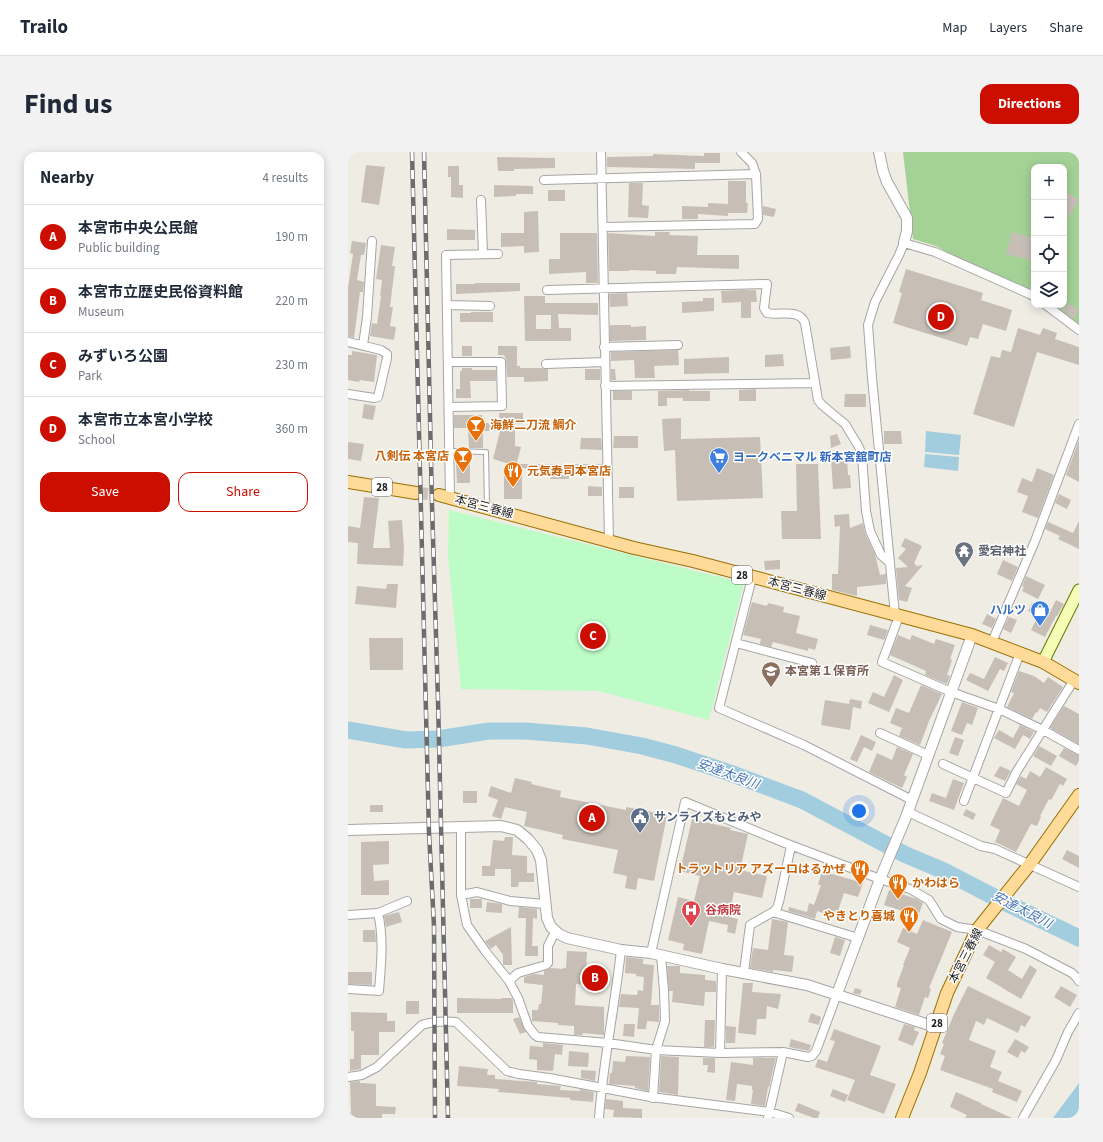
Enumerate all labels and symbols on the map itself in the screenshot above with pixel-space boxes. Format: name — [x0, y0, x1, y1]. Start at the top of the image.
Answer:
pin: D — [928, 302, 954, 332]
bar icon: 海鮮二刀流 鯛介 — [465, 414, 487, 442]
place label: 海鮮二刀流 鯛介 — [490, 417, 576, 434]
bar icon: 八剣伝 本宮店 — [452, 445, 474, 473]
supermarket icon: ヨークベニマル 新本宮舘町店 — [708, 446, 730, 474]
place label: 八剣伝 本宮店 — [375, 448, 449, 465]
place label: ヨークベニマル 新本宮舘町店 — [733, 449, 891, 466]
restaurant icon: 元気寿司本宮店 — [502, 460, 524, 488]
place label: 元気寿司本宮店 — [527, 463, 611, 480]
road number: 28 — [372, 478, 392, 496]
street label: 本宮三春線 — [453, 491, 515, 523]
temple icon: 愛宕神社 — [953, 540, 975, 568]
place label: 愛宕神社 — [978, 543, 1026, 560]
road number: 28 — [732, 566, 752, 584]
street label: 本宮三春線 — [766, 573, 828, 605]
shop icon: ハルツ — [1029, 599, 1051, 627]
place label: ハルツ — [990, 602, 1026, 619]
pin: C — [580, 621, 606, 651]
school or university icon: 本宮第１保育所 — [760, 660, 782, 688]
place label: 本宮第１保育所 — [785, 663, 869, 680]
water label: 安達太良川 — [694, 754, 763, 794]
your location — [849, 801, 869, 821]
pin: A — [579, 803, 605, 833]
public building icon: サンライズもとみや — [629, 806, 651, 834]
place label: サンライズもとみや — [654, 809, 761, 826]
restaurant icon: トラットリア アズーロはるかぜ — [849, 858, 871, 886]
place label: トラットリア アズーロはるかぜ — [676, 861, 846, 878]
restaurant icon: かわはら — [887, 872, 909, 900]
place label: かわはら — [912, 875, 960, 892]
water label: 安達太良川 — [989, 887, 1057, 934]
hospital icon: 谷病院 — [680, 899, 702, 927]
place label: 谷病院 — [705, 902, 741, 919]
restaurant icon: やきとり喜城 — [898, 905, 920, 933]
place label: やきとり喜城 — [823, 908, 895, 925]
street label: 本宮三春線 — [945, 925, 987, 987]
pin: B — [582, 963, 608, 993]
road number: 28 — [927, 1014, 947, 1032]

